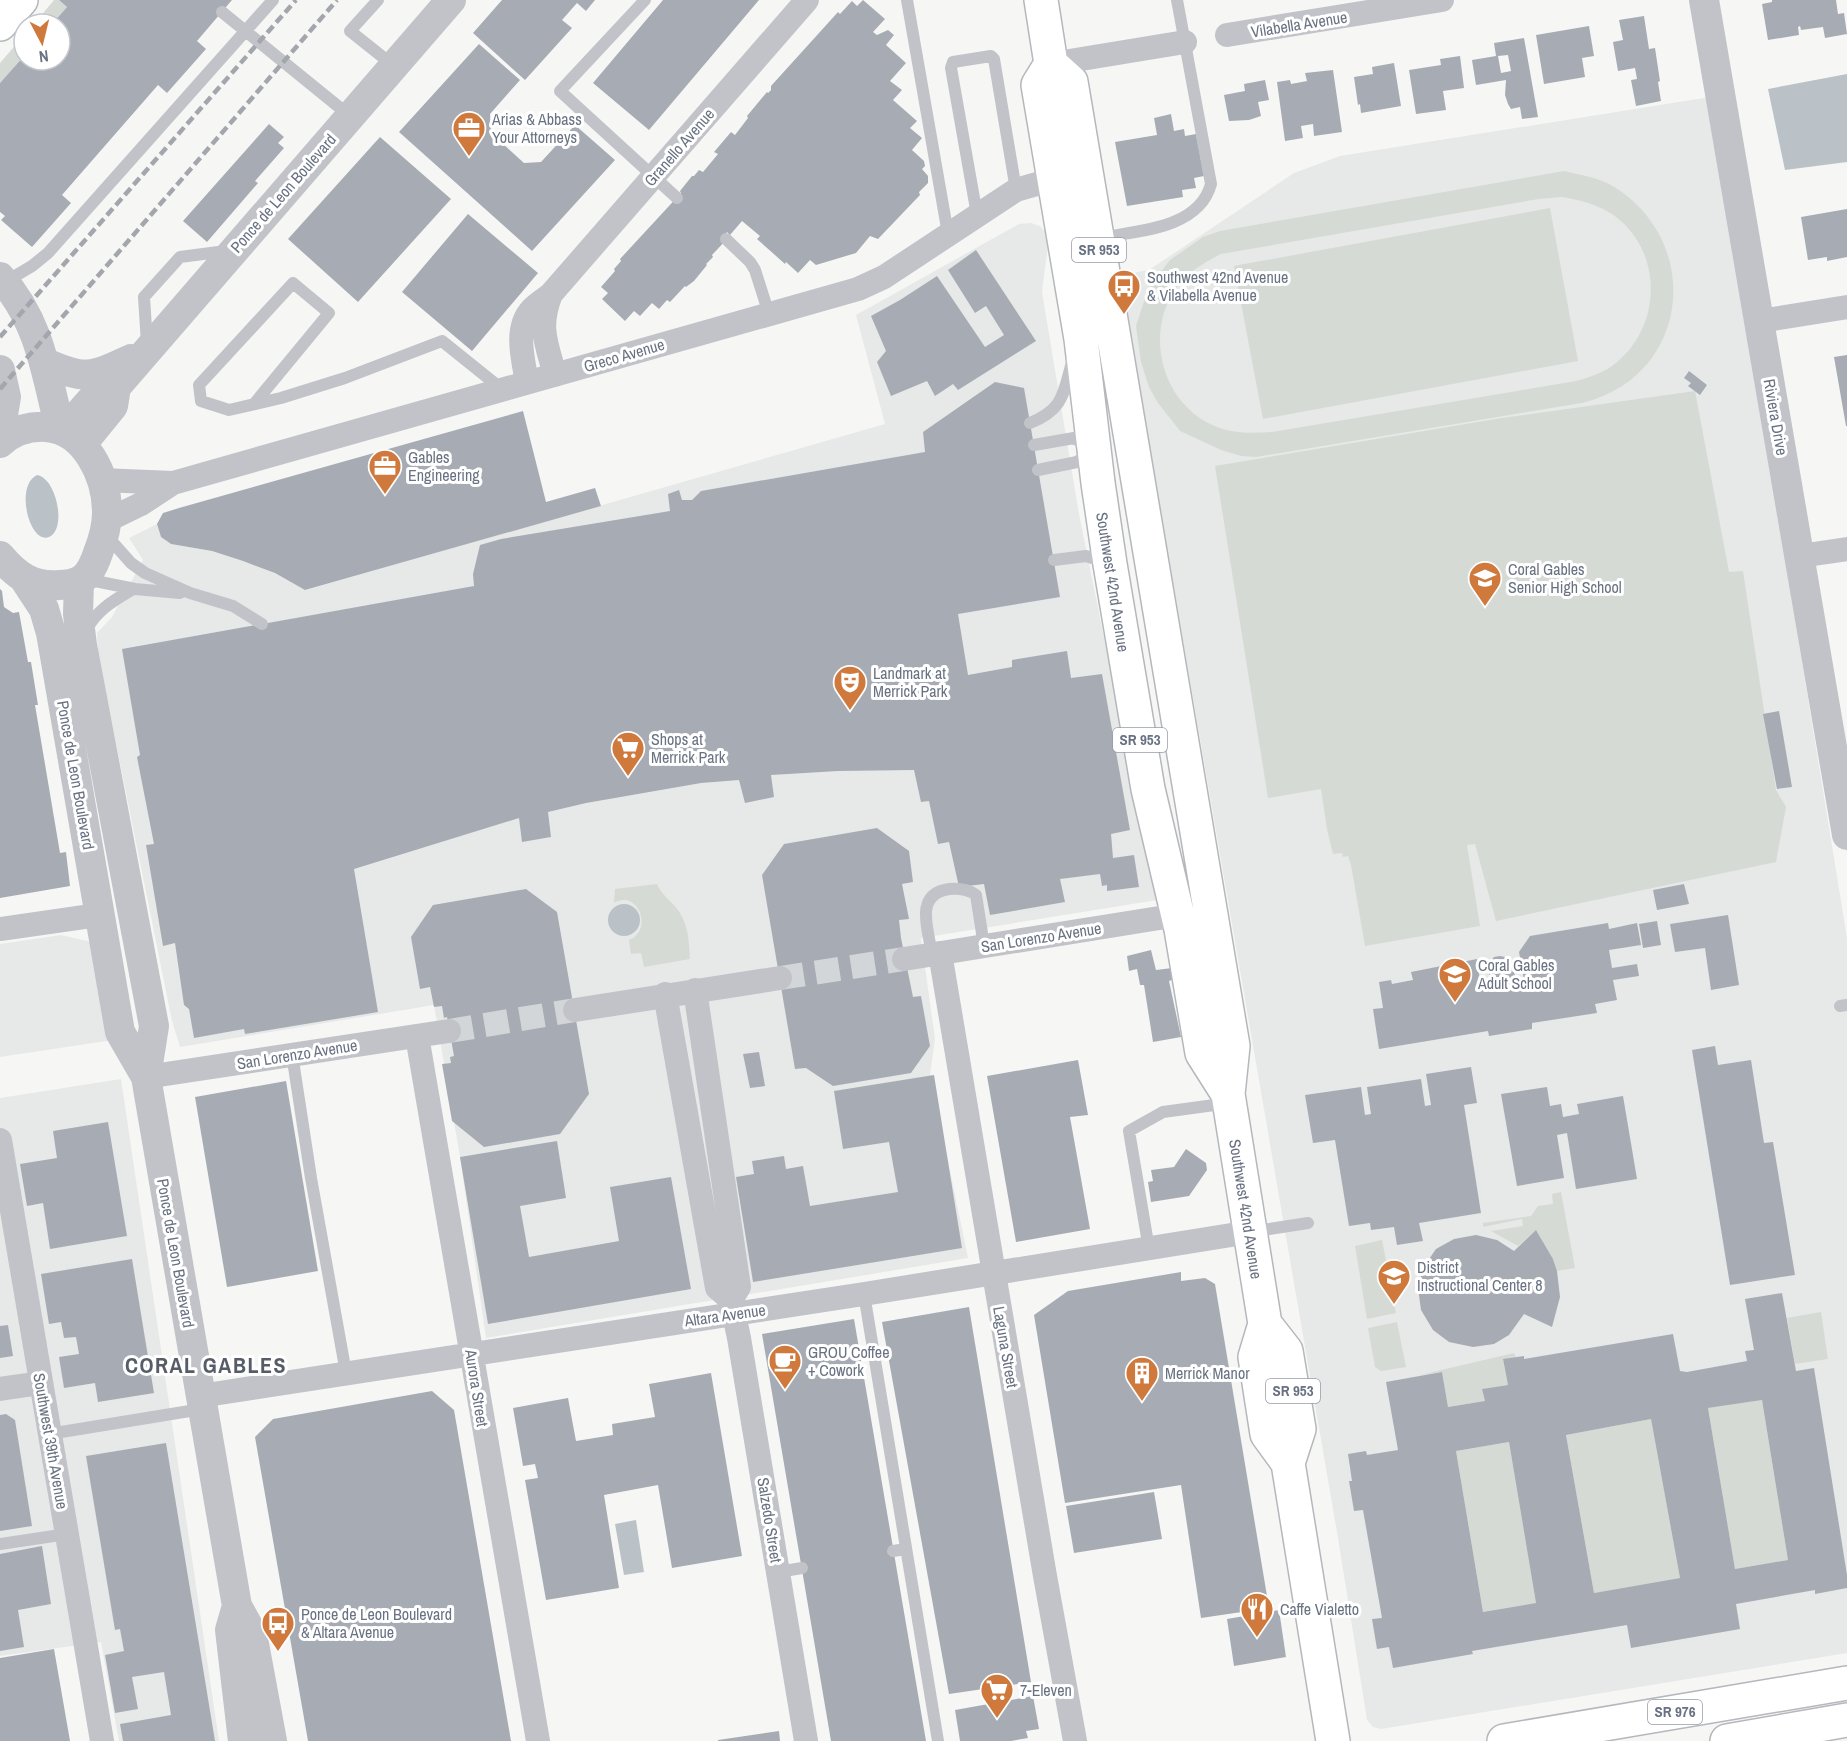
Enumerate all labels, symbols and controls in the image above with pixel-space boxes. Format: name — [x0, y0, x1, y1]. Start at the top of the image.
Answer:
street label: Vilabella Avenue — [1249, 6, 1349, 42]
north arrow — [12, 12, 72, 72]
text: N — [38, 45, 50, 68]
street label: Granello Avenue — [639, 103, 719, 191]
place label: Arias & Abbass Your Attorneys — [491, 108, 582, 148]
office icon: Arias & Abbass Your Attorneys — [451, 110, 487, 157]
street label: Ponce de Leon Boulevard — [225, 129, 341, 257]
road number: SR 953 — [1072, 238, 1126, 262]
place label: Southwest 42nd Avenue & Vilabella Avenue — [1147, 266, 1288, 306]
bus stop icon: Southwest 42nd Avenue & Vilabella Avenue — [1106, 268, 1142, 315]
street label: Greco Avenue — [581, 333, 667, 377]
street label: Riviera Drive — [1758, 377, 1794, 457]
place label: Gables Engineering — [408, 446, 480, 486]
office icon: Gables Engineering — [367, 448, 403, 495]
street label: Southwest 42nd Avenue — [1091, 511, 1135, 653]
place label: Coral Gables Senior High School — [1508, 558, 1622, 598]
school or university icon: Coral Gables Senior High School — [1467, 560, 1503, 607]
place label: Landmark at Merrick Park — [873, 662, 948, 702]
theatre icon: Landmark at Merrick Park — [832, 664, 868, 711]
street label: Ponce de Leon Boulevard — [52, 699, 100, 851]
place label: Shops at Merrick Park — [651, 728, 726, 768]
road number: SR 953 — [1113, 728, 1167, 752]
supermarket icon: Shops at Merrick Park — [610, 730, 646, 777]
street label: San Lorenzo Avenue — [979, 917, 1103, 957]
place label: Coral Gables Adult School — [1477, 954, 1555, 994]
school or university icon: Coral Gables Adult School — [1437, 956, 1473, 1003]
street label: San Lorenzo Avenue — [235, 1034, 359, 1074]
street label: Southwest 42nd Avenue — [1224, 1138, 1268, 1280]
street label: Ponce de Leon Boulevard — [152, 1177, 200, 1329]
place label: District Instructional Center 8 — [1417, 1256, 1542, 1296]
school or university icon: District Instructional Center 8 — [1376, 1258, 1412, 1305]
street label: Altara Avenue — [682, 1298, 767, 1332]
street label: Laguna Street — [988, 1304, 1024, 1390]
place label: GROU Coffee + Cowork — [808, 1341, 889, 1381]
cafe icon: GROU Coffee + Cowork — [767, 1343, 803, 1390]
street label: Aurora Street — [460, 1347, 494, 1429]
district label: CORAL GABLES — [125, 1350, 287, 1380]
building icon: Merrick Manor — [1124, 1355, 1160, 1402]
place label: Merrick Manor — [1165, 1362, 1250, 1384]
street label: Southwest 39th Avenue — [28, 1371, 74, 1511]
road number: SR 953 — [1266, 1379, 1320, 1403]
street label: Salzedo Street — [752, 1476, 788, 1565]
restaurant icon: Caffe Vialetto — [1239, 1591, 1275, 1638]
place label: Caffe Vialetto — [1280, 1598, 1359, 1620]
place label: Ponce de Leon Boulevard & Altara Avenue — [301, 1603, 452, 1643]
bus stop icon: Ponce de Leon Boulevard & Altara Avenue — [260, 1605, 296, 1652]
supermarket icon: 7-Eleven — [979, 1672, 1015, 1719]
place label: 7-Eleven — [1020, 1679, 1072, 1701]
road number: SR 976 — [1648, 1700, 1702, 1724]

